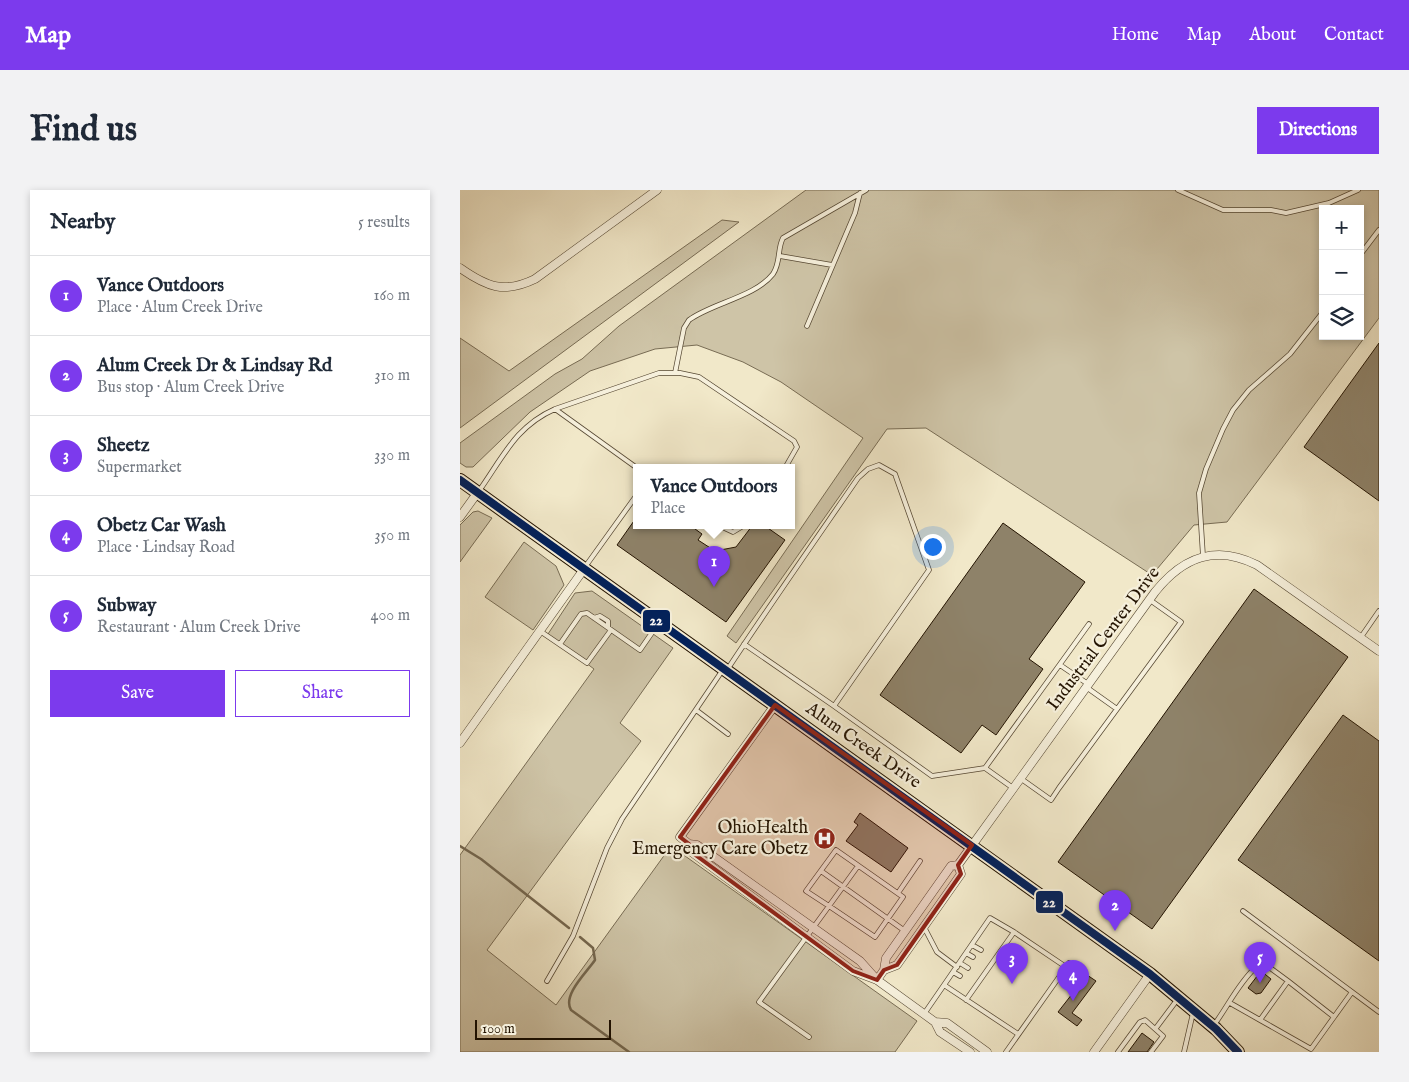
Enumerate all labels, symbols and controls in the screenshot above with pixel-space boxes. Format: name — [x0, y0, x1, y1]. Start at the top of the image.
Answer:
text: Map — [25, 20, 71, 51]
text: Home — [1112, 24, 1159, 47]
text: Map — [1187, 24, 1221, 47]
text: About — [1249, 24, 1296, 47]
text: Contact — [1324, 24, 1384, 47]
button: Directions — [1257, 107, 1379, 154]
text: Find us — [30, 108, 137, 153]
map controls — [1319, 205, 1364, 340]
button: + — [1319, 205, 1364, 250]
text: Nearby — [50, 209, 115, 236]
text: 5 results — [358, 213, 410, 233]
button: − — [1319, 250, 1364, 295]
text: Vance Outdoors — [97, 274, 224, 298]
text: 1 — [63, 286, 69, 306]
text: 160 m — [374, 286, 410, 306]
button: layers — [1319, 295, 1364, 340]
text: Place · Alum Creek Drive — [97, 298, 263, 318]
text: Alum Creek Dr & Lindsay Rd — [97, 354, 332, 378]
text: 2 — [62, 366, 70, 386]
text: 310 m — [374, 366, 410, 386]
text: Bus stop · Alum Creek Drive — [97, 378, 284, 398]
text: Sheetz — [97, 434, 150, 458]
text: 3 — [63, 446, 69, 466]
text: 330 m — [374, 446, 410, 466]
text: Supermarket — [97, 458, 182, 478]
popup — [633, 464, 795, 529]
text: Vance Outdoors — [651, 475, 777, 499]
text: Place — [651, 499, 685, 519]
text: Obetz Car Wash — [97, 514, 226, 538]
text: 4 — [62, 526, 70, 546]
text: 350 m — [375, 526, 410, 546]
your location — [920, 534, 946, 560]
text: Place · Lindsay Road — [97, 538, 235, 558]
pin: 1 — [698, 546, 730, 587]
street label: Industrial Center Drive — [1042, 562, 1166, 716]
text: Subway — [97, 594, 156, 618]
text: 5 — [63, 606, 69, 626]
text: 400 m — [371, 606, 410, 626]
line badge: 22 — [642, 609, 671, 633]
text: 22 — [649, 612, 663, 630]
text: Restaurant · Alum Creek Drive — [97, 618, 301, 638]
button: Save — [50, 670, 225, 717]
button: Share — [235, 670, 410, 717]
street label: Alum Creek Drive — [800, 697, 925, 794]
place label: OhioHealth Emergency Care Obetz — [632, 817, 808, 861]
hospital icon: OhioHealth Emergency Care Obetz — [812, 826, 836, 850]
line badge: 22 — [1035, 890, 1064, 914]
pin: 2 — [1099, 890, 1131, 931]
text: 22 — [1042, 894, 1056, 912]
pin: 5 — [1244, 942, 1276, 983]
pin: 3 — [996, 943, 1028, 984]
pin: 4 — [1057, 960, 1089, 1001]
scale bar — [475, 1017, 611, 1040]
text: 100 m — [482, 1020, 515, 1038]

